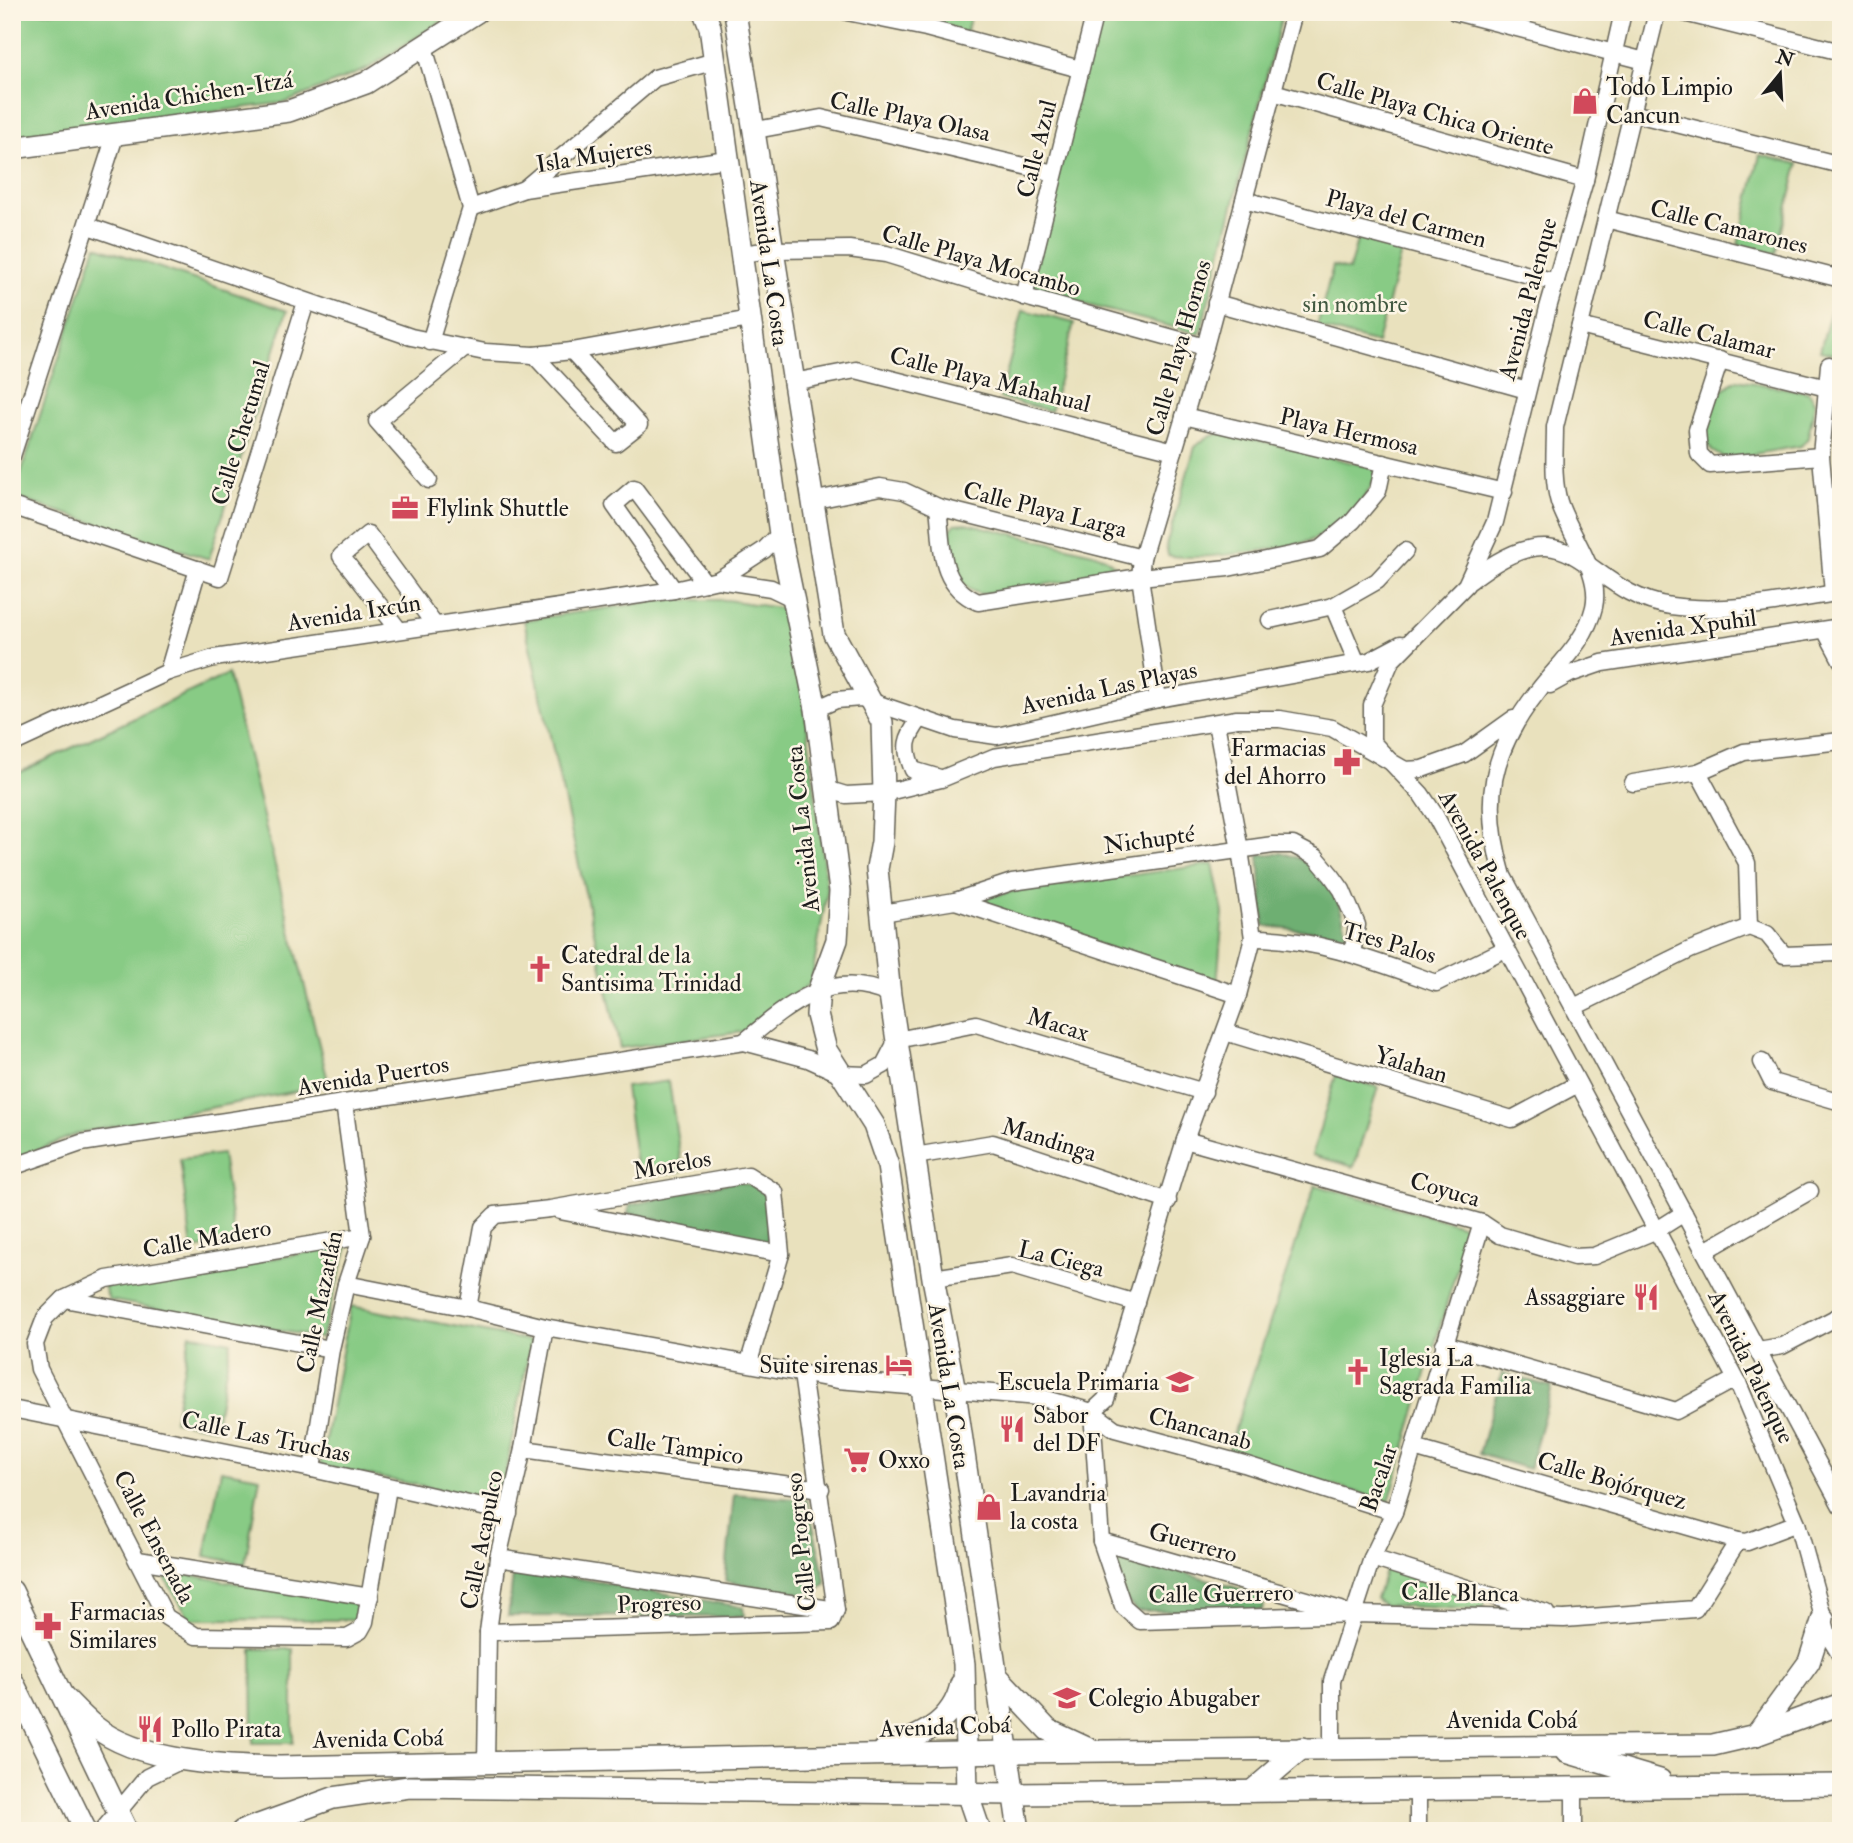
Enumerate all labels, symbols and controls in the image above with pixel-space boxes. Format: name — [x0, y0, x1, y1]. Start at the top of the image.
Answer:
north arrow — [1744, 38, 1814, 108]
text: N — [1772, 44, 1798, 73]
street label: Avenida Chichen-Itzá — [82, 64, 296, 128]
street label: Calle Playa Chica Oriente — [1313, 65, 1557, 163]
place label: Todo Limpio Cancun — [1606, 72, 1733, 131]
street label: Calle Playa Olasa — [827, 85, 994, 149]
shop icon: Todo Limpio Cancun — [1570, 86, 1600, 116]
street label: Calle Azul — [1010, 97, 1064, 201]
street label: Isla Mujeres — [534, 132, 654, 180]
street label: Avenida La Costa — [742, 177, 796, 349]
street label: Playa del Carmen — [1322, 183, 1490, 255]
street label: Calle Camarones — [1647, 192, 1811, 262]
street label: Avenida Palenque — [1491, 214, 1565, 385]
street label: Calle Playa Mocambo — [878, 218, 1084, 304]
street label: Calle Playa Hornos — [1139, 256, 1219, 440]
park label: sin nombre — [1303, 289, 1408, 320]
street label: Calle Calamar — [1640, 304, 1779, 366]
street label: Calle Playa Mahahual — [886, 340, 1094, 420]
street label: Calle Chetumal — [204, 357, 278, 509]
street label: Playa Hermosa — [1276, 401, 1423, 463]
street label: Calle Playa Larga — [960, 475, 1131, 546]
office icon: Flylink Shuttle — [390, 493, 420, 523]
place label: Flylink Shuttle — [426, 493, 569, 524]
street label: Avenida Ixcún — [284, 587, 423, 639]
street label: Avenida Xpuhil — [1606, 602, 1759, 654]
street label: Avenida Las Playas — [1017, 654, 1200, 722]
place label: Farmacias del Ahorro — [1224, 733, 1326, 792]
street label: Avenida La Costa — [779, 743, 827, 915]
pharmacy icon: Farmacias del Ahorro — [1332, 747, 1362, 777]
street label: Avenida Palenque — [1431, 784, 1539, 945]
street label: Nichupté — [1101, 818, 1198, 862]
street label: Tres Palos — [1338, 915, 1440, 971]
place label: Catedral de la Santisima Trinidad — [561, 940, 742, 999]
church icon: Catedral de la Santisima Trinidad — [525, 954, 555, 984]
street label: Macax — [1023, 1001, 1093, 1049]
street label: Yalahan — [1371, 1039, 1451, 1091]
street label: Avenida Puertos — [294, 1049, 451, 1103]
street label: Mandinga — [998, 1111, 1101, 1169]
street label: Morelos — [630, 1143, 714, 1187]
street label: Coyuca — [1406, 1165, 1485, 1215]
street label: Calle Madero — [140, 1212, 274, 1266]
street label: Calle Mazatlán — [290, 1228, 350, 1376]
street label: La Ciega — [1015, 1233, 1108, 1285]
place label: Assaggiare — [1524, 1282, 1625, 1313]
restaurant icon: Assaggiare — [1631, 1282, 1661, 1312]
street label: Avenida Palenque — [1700, 1284, 1802, 1449]
street label: Avenida La Costa — [920, 1300, 978, 1472]
place label: Iglesia La Sagrada Familia — [1379, 1343, 1532, 1402]
place label: Suite sirenas — [759, 1350, 878, 1381]
hotel icon: Suite sirenas — [884, 1350, 914, 1380]
church icon: Iglesia La Sagrada Familia — [1343, 1357, 1373, 1387]
place label: Escuela Primaria — [997, 1367, 1160, 1398]
school or university icon: Escuela Primaria — [1165, 1367, 1195, 1397]
place label: Sabor del DF — [1033, 1400, 1100, 1459]
street label: Chancanab — [1145, 1400, 1255, 1458]
street label: Calle Las Truchas — [179, 1404, 353, 1470]
restaurant icon: Sabor del DF — [997, 1414, 1027, 1444]
street label: Calle Tampico — [605, 1422, 745, 1472]
street label: Bacalar — [1353, 1440, 1405, 1516]
supermarket icon: Oxxo — [842, 1445, 872, 1475]
place label: Oxxo — [878, 1445, 930, 1476]
street label: Calle Bojórquez — [1533, 1445, 1691, 1517]
street label: Calle Ensenada — [106, 1465, 203, 1610]
street label: Calle Acapulco — [453, 1468, 511, 1612]
street label: Calle Progreso — [778, 1471, 824, 1613]
place label: Lavandria la costa — [1010, 1478, 1107, 1537]
shop icon: Lavandria la costa — [974, 1492, 1004, 1522]
street label: Guerrero — [1145, 1516, 1241, 1570]
street label: Calle Blanca — [1401, 1576, 1520, 1610]
street label: Calle Guerrero — [1148, 1577, 1294, 1611]
street label: Progreso — [616, 1587, 702, 1621]
place label: Farmacias Similares — [69, 1597, 165, 1656]
pharmacy icon: Farmacias Similares — [33, 1611, 63, 1641]
school or university icon: Colegio Abugaber — [1052, 1683, 1082, 1713]
place label: Colegio Abugaber — [1088, 1683, 1260, 1714]
street label: Avenida Cobá — [1446, 1705, 1579, 1736]
street label: Avenida Cobá — [878, 1709, 1012, 1745]
restaurant icon: Pollo Pirata — [135, 1714, 165, 1744]
place label: Pollo Pirata — [171, 1714, 283, 1745]
street label: Avenida Cobá — [311, 1722, 445, 1756]

